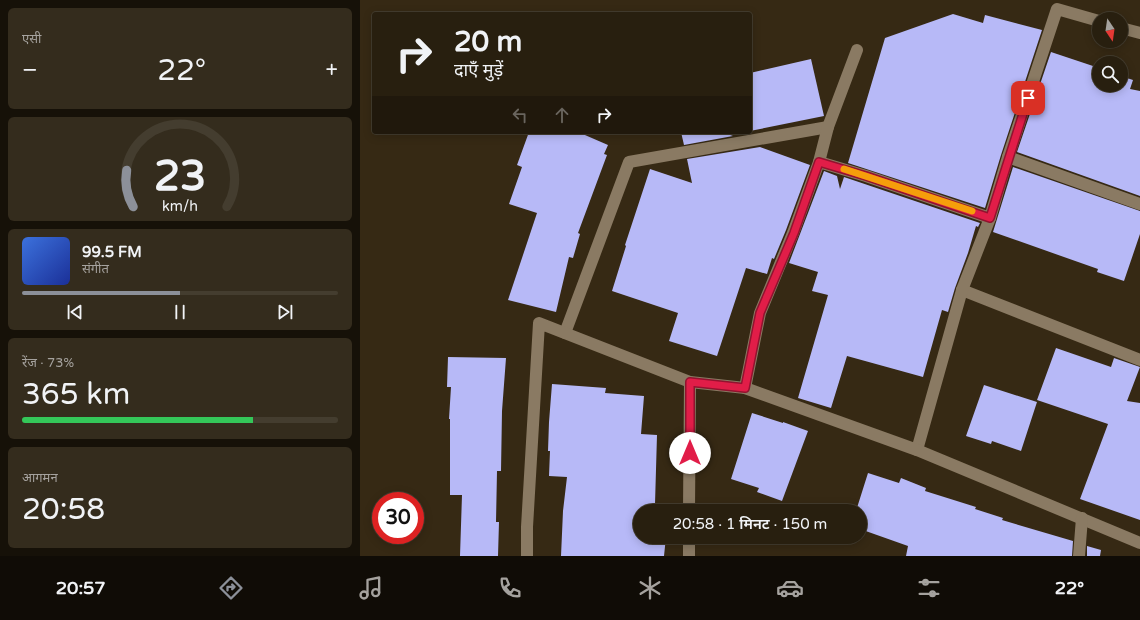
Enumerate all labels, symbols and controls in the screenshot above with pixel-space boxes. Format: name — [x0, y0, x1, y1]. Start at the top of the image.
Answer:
north arrow — [1092, 12, 1128, 48]
map controls — [1092, 12, 1128, 92]
text: 20 m — [454, 25, 522, 59]
icon: right — [388, 28, 440, 80]
text: एसी — [22, 31, 41, 47]
text: 22° — [157, 52, 206, 89]
button: search — [1092, 56, 1128, 92]
text: − — [22, 57, 38, 83]
text: + — [326, 57, 338, 83]
text: दाएँ मुड़ें — [454, 59, 503, 81]
pin — [1011, 81, 1045, 115]
icon: arrive — [1017, 87, 1039, 109]
icon: left — [509, 104, 531, 126]
icon: ahead — [551, 104, 573, 126]
icon: right — [593, 104, 615, 126]
text: 23 — [154, 152, 206, 202]
text: km/h — [162, 198, 198, 215]
text: 99.5 FM — [82, 243, 142, 261]
text: संगीत — [82, 261, 109, 277]
icon: previous — [64, 301, 86, 323]
icon: pause — [169, 301, 191, 323]
icon: next — [274, 301, 296, 323]
text: रेंज · 73% — [22, 355, 74, 371]
text: 365 km — [22, 376, 130, 413]
position arrow — [669, 432, 711, 474]
text: आगमन — [22, 470, 58, 486]
text: 20:58 — [22, 491, 105, 528]
speed limit sign: 30 — [372, 492, 424, 544]
text: 20:58 · 1 मिनट · 150 m — [673, 515, 827, 533]
icon: directions — [217, 574, 245, 602]
icon: music — [357, 574, 385, 602]
icon: phone — [496, 574, 524, 602]
icon: climate — [636, 574, 664, 602]
icon: car — [776, 574, 804, 602]
icon: filters — [915, 574, 943, 602]
text: 20:57 — [56, 577, 106, 599]
text: 22° — [1055, 577, 1084, 599]

